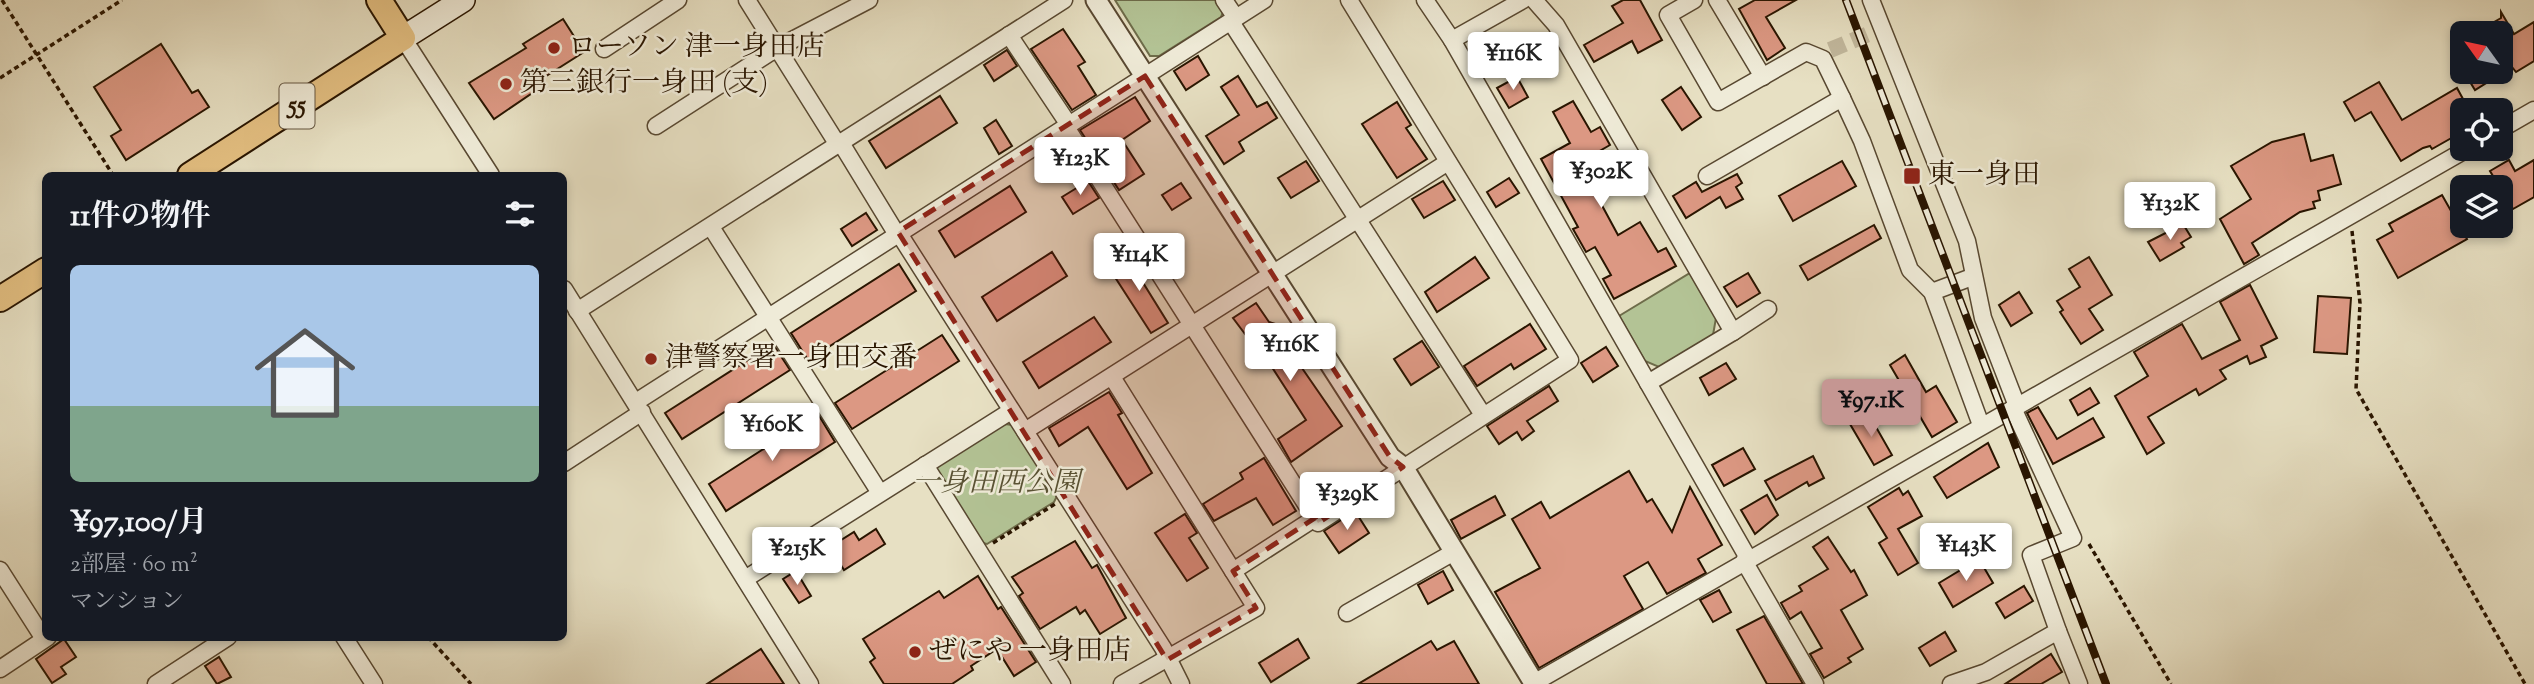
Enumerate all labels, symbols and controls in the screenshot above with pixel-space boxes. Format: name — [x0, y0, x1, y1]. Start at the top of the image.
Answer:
north arrow — [2450, 21, 2513, 84]
map controls — [2450, 21, 2513, 238]
place label: ローソン 津一身田店 — [568, 28, 825, 68]
pin: ¥116K — [1464, 32, 1562, 92]
text: ¥116K — [1484, 38, 1542, 71]
marker: ローソン 津一身田店 — [546, 40, 562, 56]
place label: 第三銀行一身田 (支) — [520, 64, 768, 104]
marker: 第三銀行一身田 (支) — [498, 76, 514, 92]
road number: 55 — [280, 83, 314, 128]
button: locate — [2450, 98, 2513, 161]
pin: ¥123K — [1031, 138, 1129, 197]
text: ¥123K — [1050, 143, 1110, 176]
pin: ¥302K — [1552, 150, 1650, 210]
text: ¥302K — [1569, 156, 1633, 189]
place label: 東一身田 — [1928, 156, 2040, 196]
marker: 東一身田 — [1902, 166, 1922, 186]
button: layers — [2450, 175, 2513, 238]
pin: ¥132K — [2121, 182, 2219, 242]
text: ¥132K — [2140, 188, 2200, 221]
icon: filters — [501, 195, 539, 233]
text: 11件の物件 — [70, 196, 210, 239]
pin: ¥114K — [1090, 233, 1188, 293]
text: ¥114K — [1110, 239, 1168, 272]
icon: home — [242, 310, 368, 436]
pin: ¥116K — [1241, 324, 1339, 383]
text: ¥116K — [1261, 329, 1319, 362]
place label: 津警察署一身田交番 — [665, 339, 917, 379]
marker: 津警察署一身田交番 — [643, 351, 659, 367]
pin: ¥97.1K — [1814, 380, 1928, 439]
text: ¥97.1K — [1838, 385, 1904, 418]
pin: ¥160K — [723, 404, 821, 463]
text: ¥160K — [741, 409, 803, 442]
park label: 一身田西公園 — [912, 464, 1084, 504]
pin: ¥329K — [1298, 472, 1396, 532]
text: ¥329K — [1316, 478, 1378, 511]
text: ¥97,100/月 — [70, 502, 207, 545]
pin: ¥143K — [1917, 524, 2015, 583]
pin: ¥215K — [748, 528, 846, 587]
text: ¥143K — [1936, 529, 1996, 562]
text: ¥215K — [768, 533, 826, 566]
text: 2部屋 · 60 m² — [70, 549, 198, 582]
text: マンション — [70, 586, 184, 619]
place label: ぜにや 一身田店 — [929, 632, 1131, 672]
marker: ぜにや 一身田店 — [907, 644, 923, 660]

